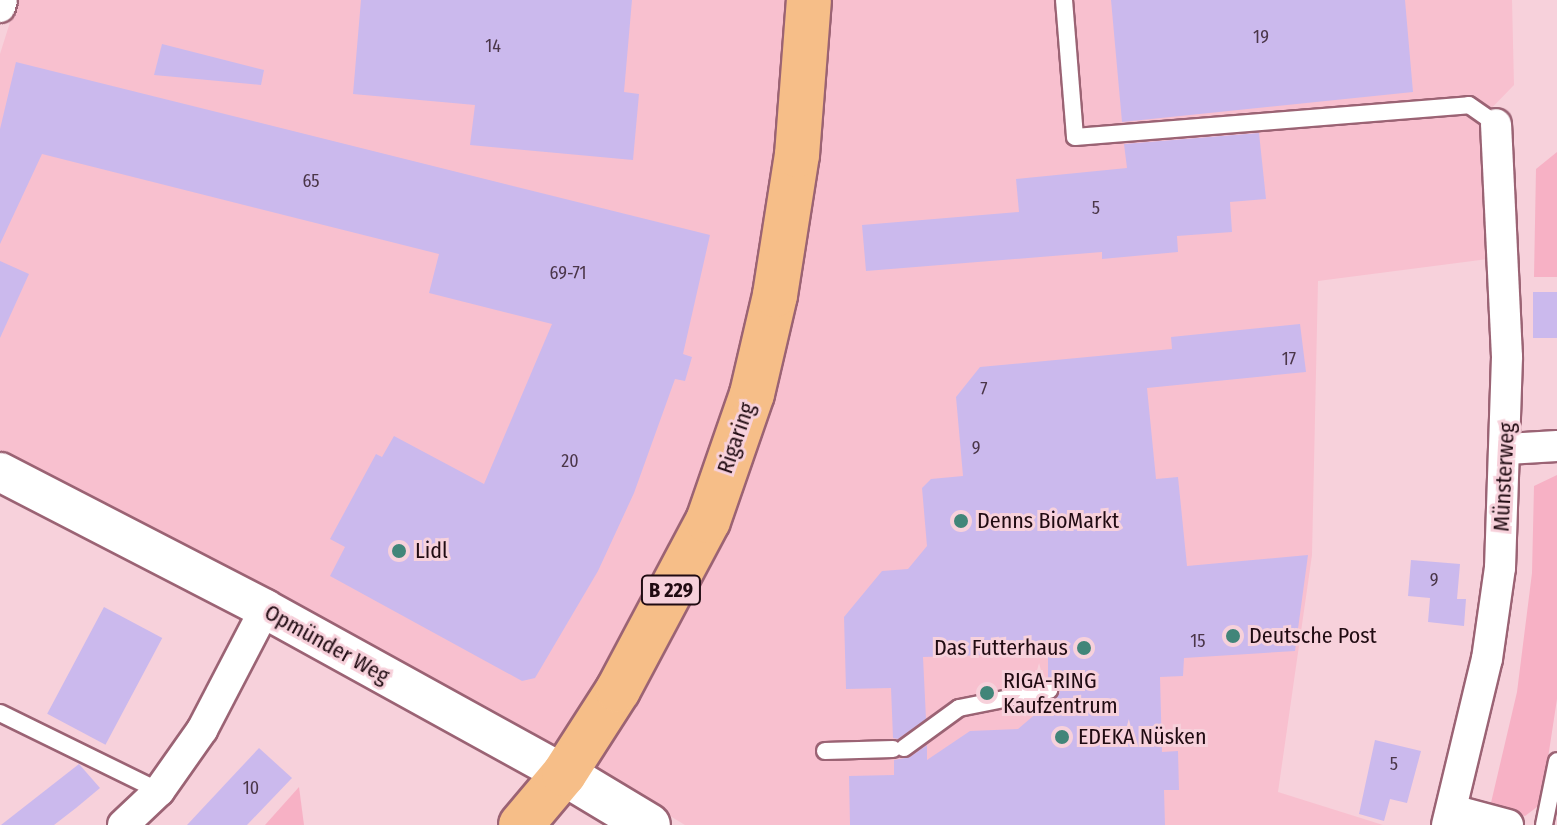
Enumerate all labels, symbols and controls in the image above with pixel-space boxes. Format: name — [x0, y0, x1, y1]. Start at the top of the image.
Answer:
house number: 19 — [1253, 26, 1269, 48]
house number: 14 — [485, 35, 501, 57]
house number: 65 — [302, 170, 320, 192]
house number: 5 — [1092, 197, 1100, 219]
house number: 69-71 — [549, 262, 587, 284]
house number: 17 — [1282, 348, 1296, 370]
house number: 7 — [980, 378, 988, 400]
street label: Rigaring — [712, 399, 760, 477]
street label: Münsterweg — [1488, 422, 1520, 532]
house number: 9 — [972, 437, 980, 459]
house number: 20 — [561, 450, 579, 472]
place label: Denns BioMarkt — [977, 508, 1119, 534]
marker: Denns BioMarkt — [952, 512, 970, 530]
place label: Lidl — [415, 538, 448, 564]
marker: Lidl — [390, 542, 408, 560]
house number: 9 — [1430, 569, 1438, 591]
road number: B 229 — [639, 574, 703, 606]
street label: Opmünder Weg — [260, 599, 394, 689]
place label: Deutsche Post — [1249, 623, 1377, 649]
marker: Deutsche Post — [1224, 627, 1242, 645]
house number: 15 — [1190, 630, 1206, 652]
place label: Das Futterhaus — [934, 635, 1068, 661]
marker: Das Futterhaus — [1075, 639, 1093, 657]
place label: RIGA-RING Kaufzentrum — [1003, 667, 1118, 718]
marker: RIGA-RING Kaufzentrum — [978, 684, 996, 702]
place label: EDEKA Nüsken — [1078, 724, 1207, 750]
marker: EDEKA Nüsken — [1053, 728, 1071, 746]
house number: 5 — [1390, 753, 1398, 775]
house number: 10 — [243, 777, 259, 799]

